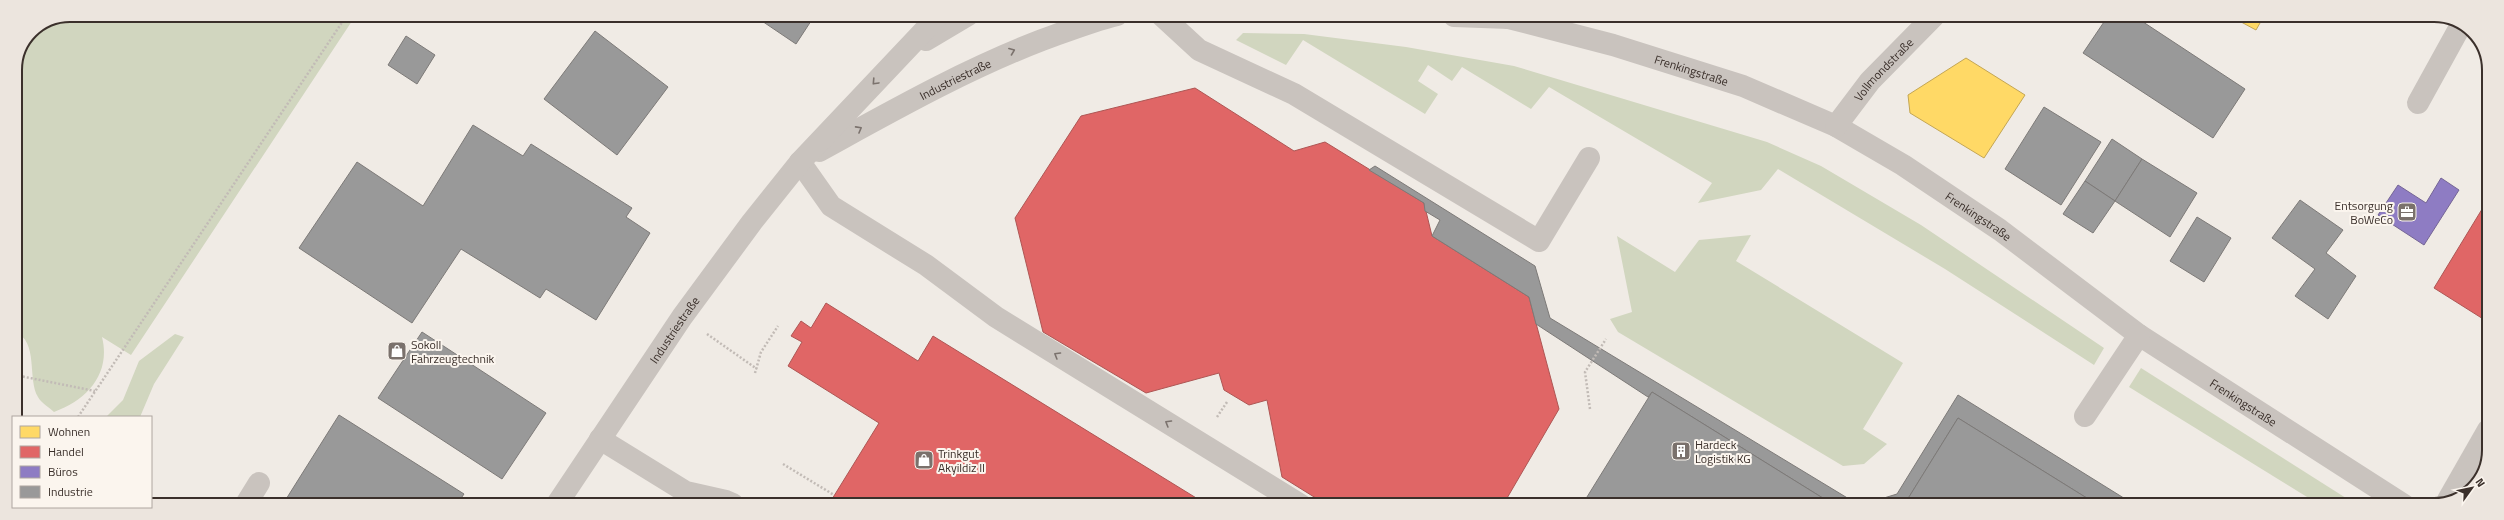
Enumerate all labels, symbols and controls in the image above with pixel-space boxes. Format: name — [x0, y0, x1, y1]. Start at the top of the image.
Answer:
street label: Vollmondstraße — [1849, 33, 1917, 105]
one-way arrow — [1009, 48, 1016, 56]
street label: Frenkingstraße — [1652, 49, 1731, 90]
street label: Industriestraße — [916, 53, 994, 105]
one-way arrow — [873, 77, 880, 85]
one-way arrow — [855, 126, 862, 134]
street label: Frenkingstraße — [1942, 187, 2016, 245]
place label: Entsorgung BoWeCo — [2335, 196, 2393, 229]
office icon: Entsorgung BoWeCo — [2396, 201, 2418, 223]
street label: Industriestraße — [644, 292, 704, 367]
place label: Sokoll Fahrzeugtechnik — [411, 335, 495, 368]
shop icon: Sokoll Fahrzeugtechnik — [386, 340, 408, 362]
one-way arrow — [1054, 353, 1061, 360]
street label: Frenkingstraße — [2206, 373, 2281, 431]
legend — [12, 416, 152, 508]
one-way arrow — [1165, 420, 1172, 428]
text: Wohnen — [48, 422, 90, 441]
place label: Hardeck Logistik KG — [1695, 435, 1751, 468]
building icon: Hardeck Logistik KG — [1670, 440, 1692, 462]
text: Handel — [48, 442, 84, 461]
place label: Trinkgut Akyildiz II — [938, 444, 985, 477]
shop icon: Trinkgut Akyildiz II — [913, 449, 935, 471]
text: Büros — [48, 462, 78, 481]
north arrow — [2452, 468, 2492, 508]
text: N — [2472, 475, 2489, 490]
text: Industrie — [48, 482, 93, 501]

